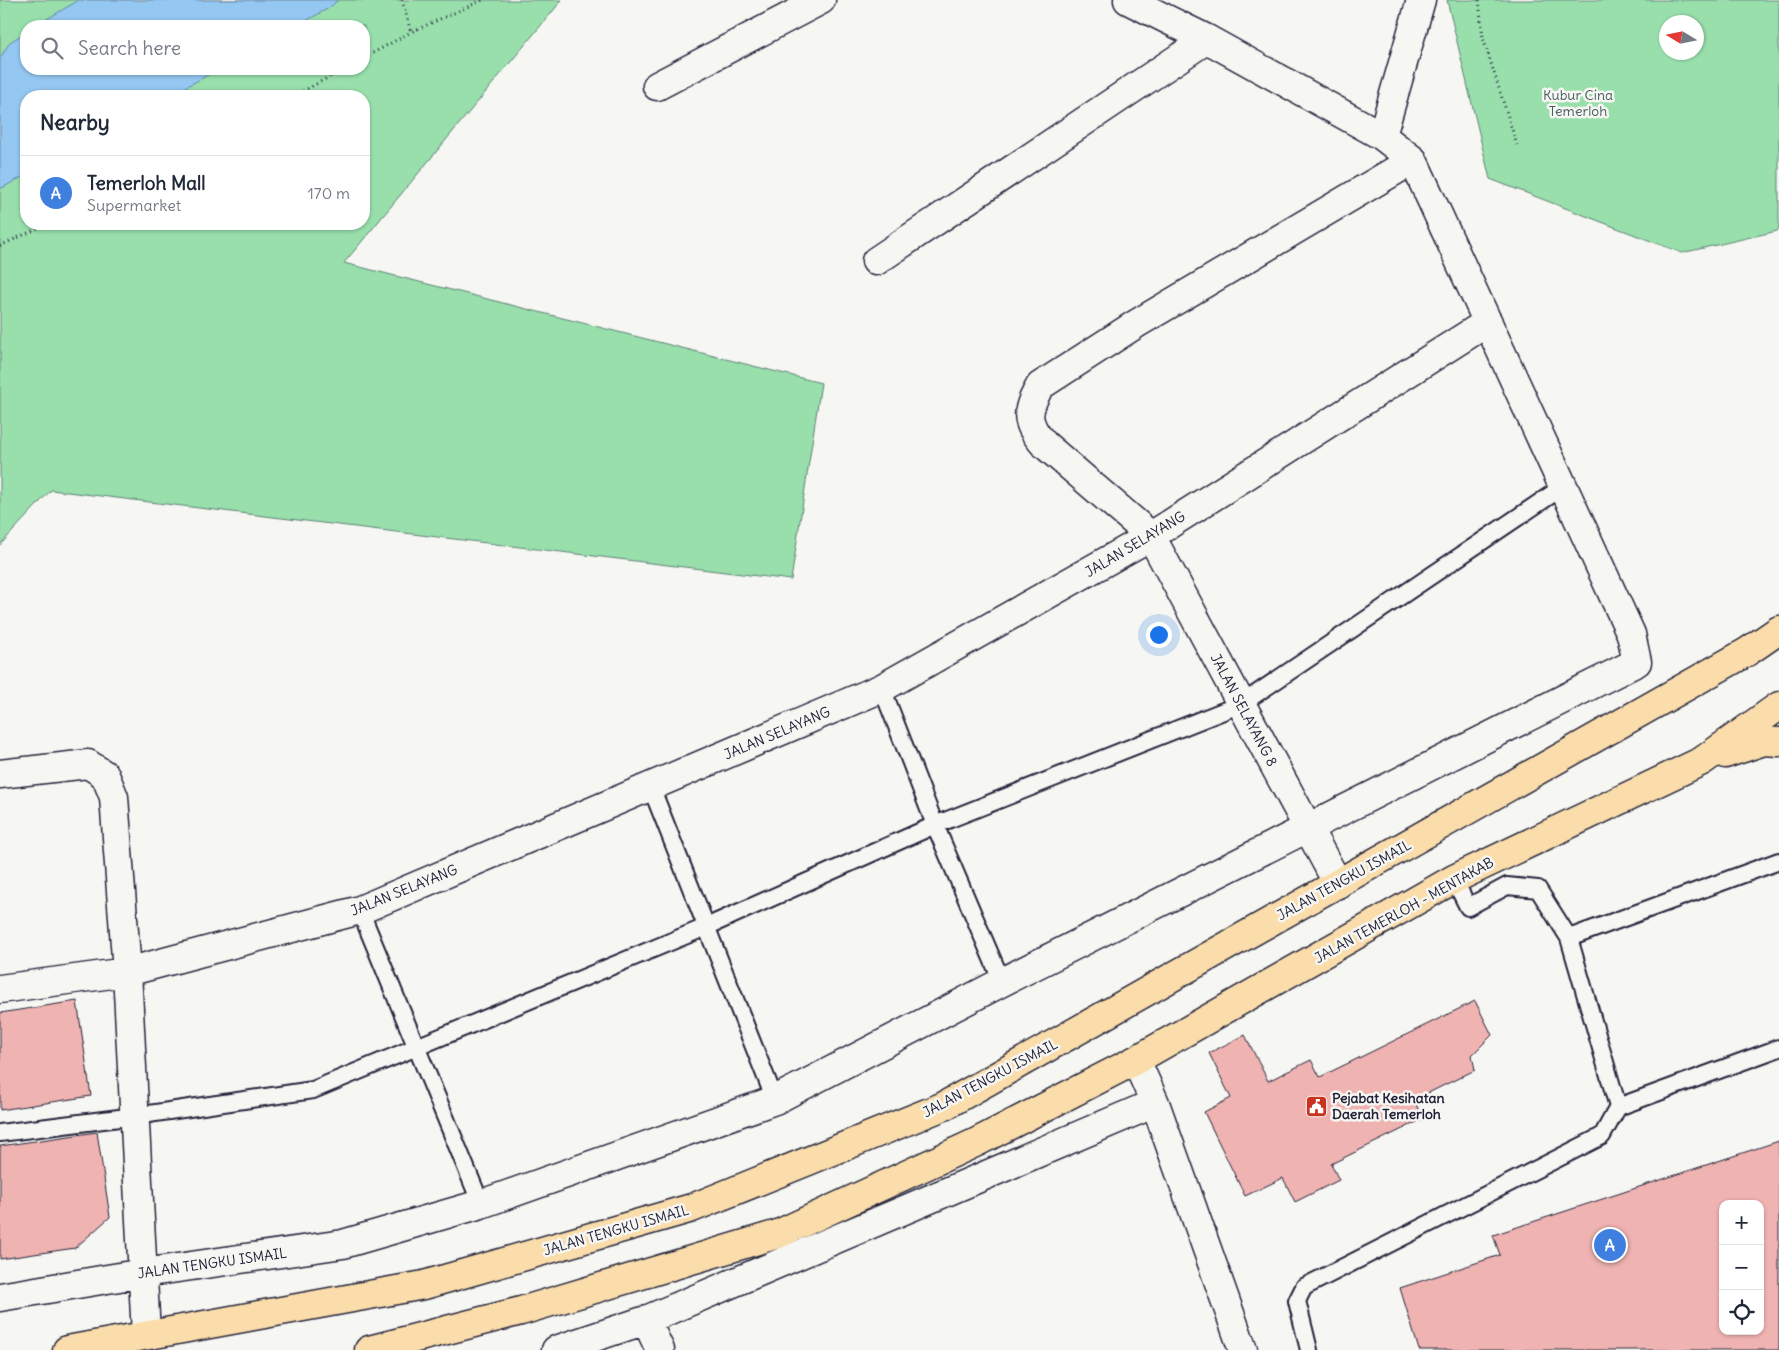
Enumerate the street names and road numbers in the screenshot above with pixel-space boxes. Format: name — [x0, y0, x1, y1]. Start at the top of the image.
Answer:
street label: JALAN SELAYANG — [1082, 507, 1188, 581]
street label: JALAN SELAYANG 8 — [1207, 650, 1281, 770]
street label: JALAN SELAYANG — [721, 702, 833, 764]
street label: JALAN TENGKU ISMAIL — [1274, 835, 1415, 924]
street label: JALAN TEMERLOH - MENTAKAB — [1311, 853, 1497, 967]
street label: JALAN SELAYANG — [348, 860, 460, 920]
street label: JALAN TENGKU ISMAIL — [919, 1035, 1061, 1121]
street label: JALAN TENGKU ISMAIL — [541, 1200, 691, 1259]
street label: JALAN TENGKU ISMAIL — [136, 1244, 288, 1282]

